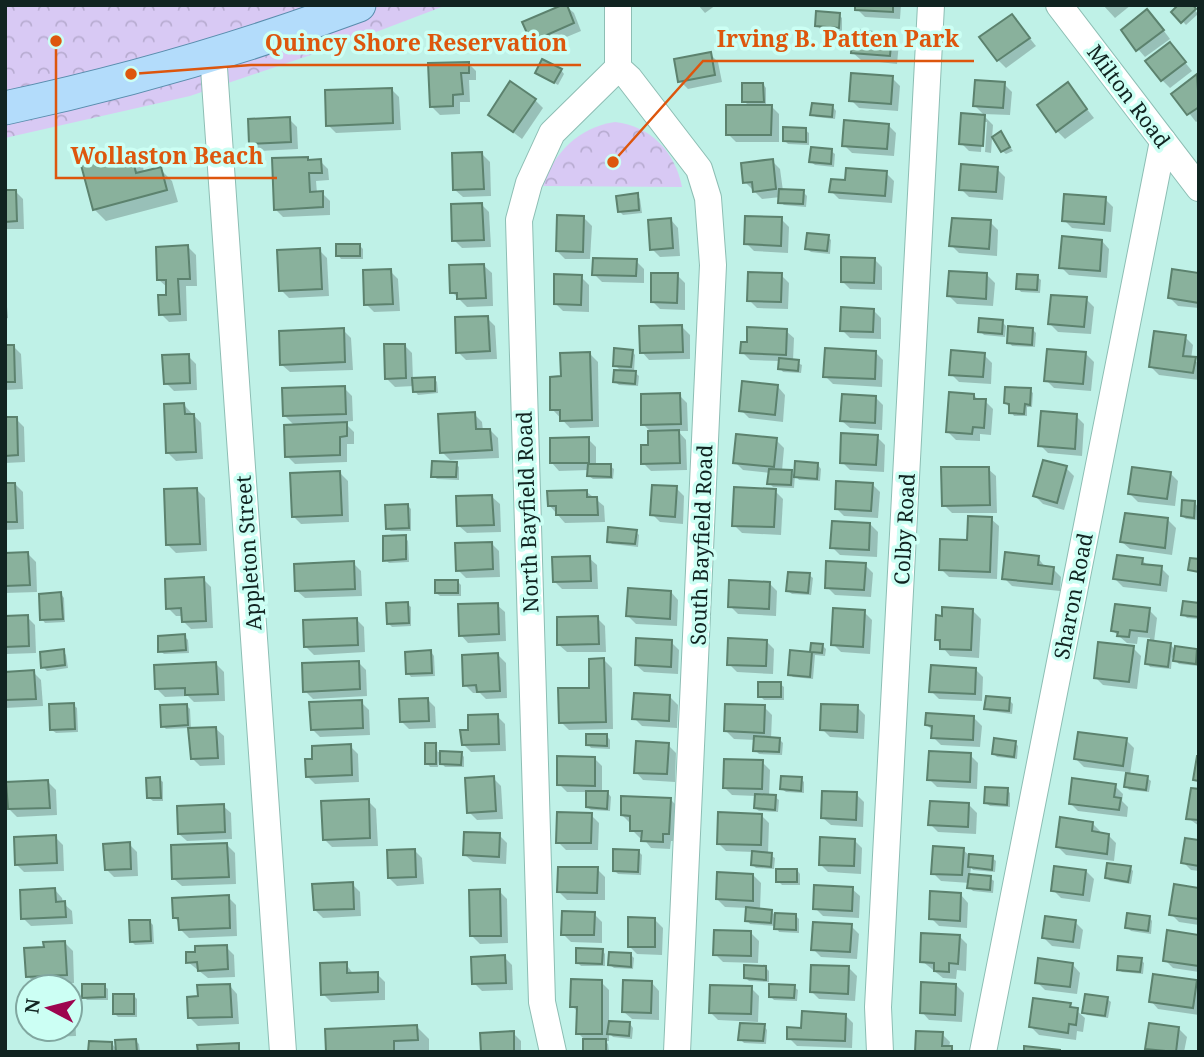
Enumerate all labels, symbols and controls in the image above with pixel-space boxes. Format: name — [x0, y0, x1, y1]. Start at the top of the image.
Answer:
callout: Irving B. Patten Park — [703, 17, 974, 61]
callout: Quincy Shore Reservation — [251, 21, 581, 65]
text: Irving B. Patten Park — [717, 22, 960, 54]
text: Quincy Shore Reservation — [265, 26, 567, 58]
street label: Milton Road — [1081, 39, 1177, 153]
callout: Wollaston Beach — [56, 134, 277, 178]
text: Wollaston Beach — [71, 139, 263, 171]
street label: North Bayfield Road — [509, 411, 545, 613]
street label: South Bayfield Road — [684, 444, 718, 646]
street label: Colby Road — [887, 472, 921, 586]
street label: Appleton Street — [229, 475, 267, 631]
street label: Sharon Road — [1047, 530, 1099, 662]
north arrow — [14, 973, 84, 1043]
text: N — [18, 997, 46, 1015]

